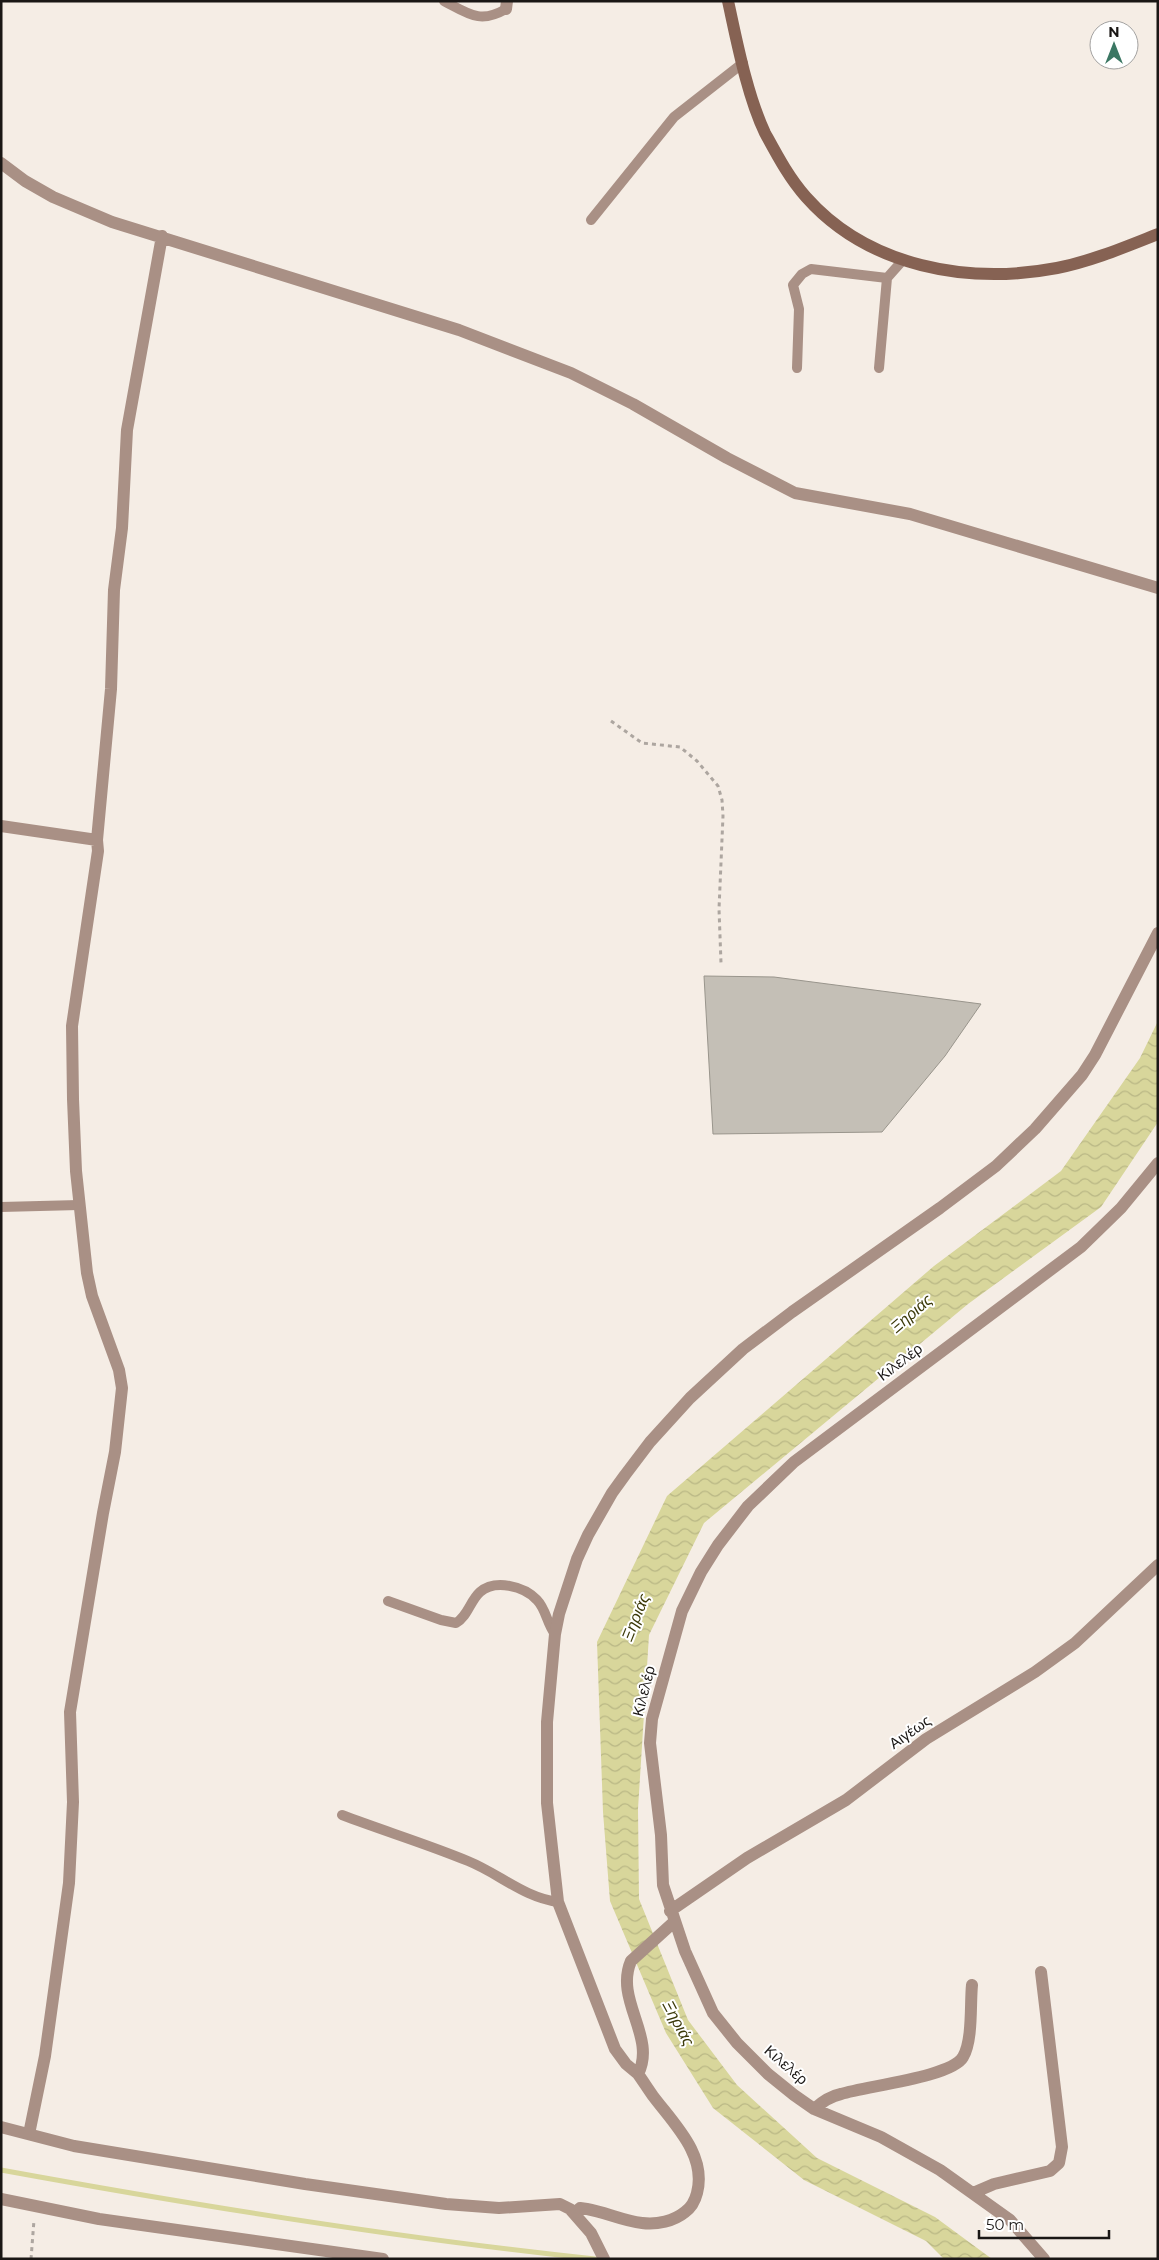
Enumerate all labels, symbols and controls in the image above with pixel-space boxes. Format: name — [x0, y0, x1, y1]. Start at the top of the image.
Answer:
north arrow — [1089, 20, 1139, 70]
text: N — [1108, 23, 1120, 41]
water label: Ξηριάς — [886, 1290, 936, 1337]
street label: Κιλελέρ — [873, 1339, 926, 1385]
water label: Ξηριάς — [617, 1591, 654, 1644]
street label: Κιλελέρ — [628, 1664, 659, 1718]
street label: Αιγέως — [885, 1710, 934, 1753]
water label: Ξηριάς — [658, 1996, 699, 2049]
street label: Κιλελέρ — [761, 2041, 812, 2089]
scale bar — [979, 2208, 1109, 2240]
text: 50 m — [986, 2215, 1024, 2234]

